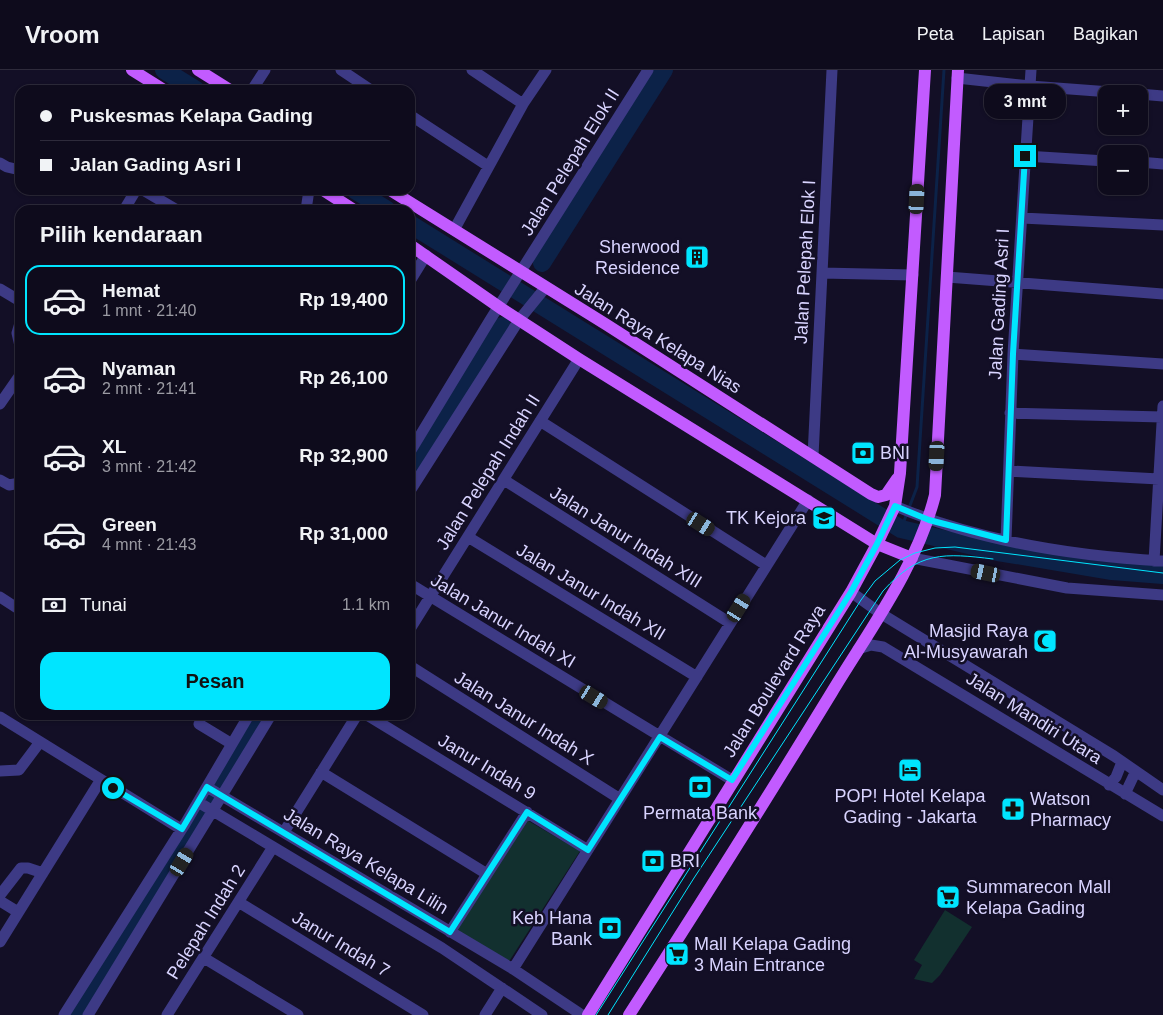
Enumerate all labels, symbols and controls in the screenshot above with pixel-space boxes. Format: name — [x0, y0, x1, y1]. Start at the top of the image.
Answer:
text: Vroom — [25, 21, 100, 48]
text: Peta — [917, 24, 954, 44]
text: Lapisan — [982, 24, 1045, 44]
text: Bagikan — [1073, 24, 1138, 44]
callout: 3 mnt — [984, 83, 1066, 118]
street label: Jalan Pelepah Elok II — [517, 85, 623, 239]
map controls — [1098, 85, 1148, 195]
button: + — [1098, 85, 1148, 135]
text: 3 mnt — [1004, 93, 1046, 110]
text: Puskesmas Kelapa Gading — [70, 105, 313, 126]
route end — [1014, 145, 1036, 167]
button: − — [1098, 145, 1148, 195]
text: Jalan Gading Asri I — [70, 154, 241, 175]
street label: Jalan Pelepah Elok I — [791, 180, 819, 344]
car — [908, 184, 925, 214]
text: Pilih kendaraan — [40, 222, 203, 247]
street label: Jalan Gading Asri I — [985, 228, 1013, 380]
place label: Sherwood Residence — [595, 237, 680, 278]
building icon: Sherwood Residence — [684, 244, 710, 270]
icon: car — [42, 278, 87, 323]
street label: Jalan Raya Kelapa Nias — [571, 279, 745, 397]
text: Hemat — [102, 280, 160, 301]
text: Rp 19,400 — [299, 289, 388, 310]
text: 1 mnt · 21:40 — [102, 302, 196, 319]
icon: car — [42, 356, 87, 401]
text: Nyaman — [102, 358, 176, 379]
text: Rp 26,100 — [299, 367, 388, 388]
text: 2 mnt · 21:41 — [102, 380, 196, 397]
street label: Jalan Pelepah Indah II — [432, 391, 544, 553]
icon: car — [42, 434, 87, 479]
text: XL — [102, 436, 126, 457]
bank icon: BNI — [850, 440, 876, 466]
car — [928, 441, 945, 471]
place label: BNI — [880, 443, 910, 463]
text: Rp 32,900 — [299, 445, 388, 466]
text: 3 mnt · 21:42 — [102, 458, 196, 475]
street label: Jalan Janur Indah XIII — [546, 481, 706, 593]
school or university icon: TK Kejora — [811, 505, 837, 531]
place label: TK Kejora — [726, 508, 807, 528]
car — [684, 510, 717, 538]
icon: car — [42, 512, 87, 557]
text: Green — [102, 514, 157, 535]
text: Rp 31,000 — [299, 523, 388, 544]
text: 4 mnt · 21:43 — [102, 536, 196, 553]
street label: Jalan Janur Indah XII — [513, 539, 669, 645]
car — [969, 563, 1002, 583]
street label: Jalan Janur Indah XI — [427, 570, 579, 672]
icon: cash — [40, 591, 68, 619]
car — [724, 591, 753, 625]
text: Tunai — [80, 594, 127, 615]
text: 1.1 km — [342, 596, 390, 613]
street label: Jalan Boulevard Raya — [719, 600, 830, 761]
place label: Masjid Raya Al-Musyawarah — [904, 621, 1029, 662]
mosque icon: Masjid Raya Al-Musyawarah — [1032, 628, 1058, 654]
button: Pesan — [40, 652, 390, 710]
street label: Jalan Janur Indah X — [451, 667, 597, 769]
street label: Jalan Mandiri Utara — [963, 668, 1106, 768]
car — [577, 683, 610, 711]
street label: Janur Indah 9 — [435, 730, 539, 804]
hotel icon: POP! Hotel Kelapa Gading - Jakarta — [897, 757, 923, 783]
bank icon: Permata Bank — [687, 774, 713, 800]
route start — [102, 777, 124, 799]
place label: POP! Hotel Kelapa Gading - Jakarta — [834, 786, 987, 827]
place label: Watson Pharmacy — [1030, 789, 1111, 830]
pharmacy icon: Watson Pharmacy — [1000, 796, 1026, 822]
place label: Permata Bank — [643, 803, 758, 823]
street label: Jalan Raya Kelapa Lilin — [280, 804, 452, 918]
car — [167, 845, 196, 879]
bank icon: BRI — [640, 848, 666, 874]
place label: BRI — [670, 851, 700, 871]
street label: Pelepah Indah 2 — [163, 861, 249, 983]
place label: Summarecon Mall Kelapa Gading — [966, 877, 1111, 918]
supermarket icon: Summarecon Mall Kelapa Gading — [935, 884, 961, 910]
street label: Janur Indah 7 — [289, 907, 393, 981]
place label: Keb Hana Bank — [512, 908, 593, 949]
bank icon: Keb Hana Bank — [597, 915, 623, 941]
place label: Mall Kelapa Gading 3 Main Entrance — [694, 934, 851, 975]
supermarket icon: Mall Kelapa Gading 3 Main Entrance — [664, 941, 690, 967]

